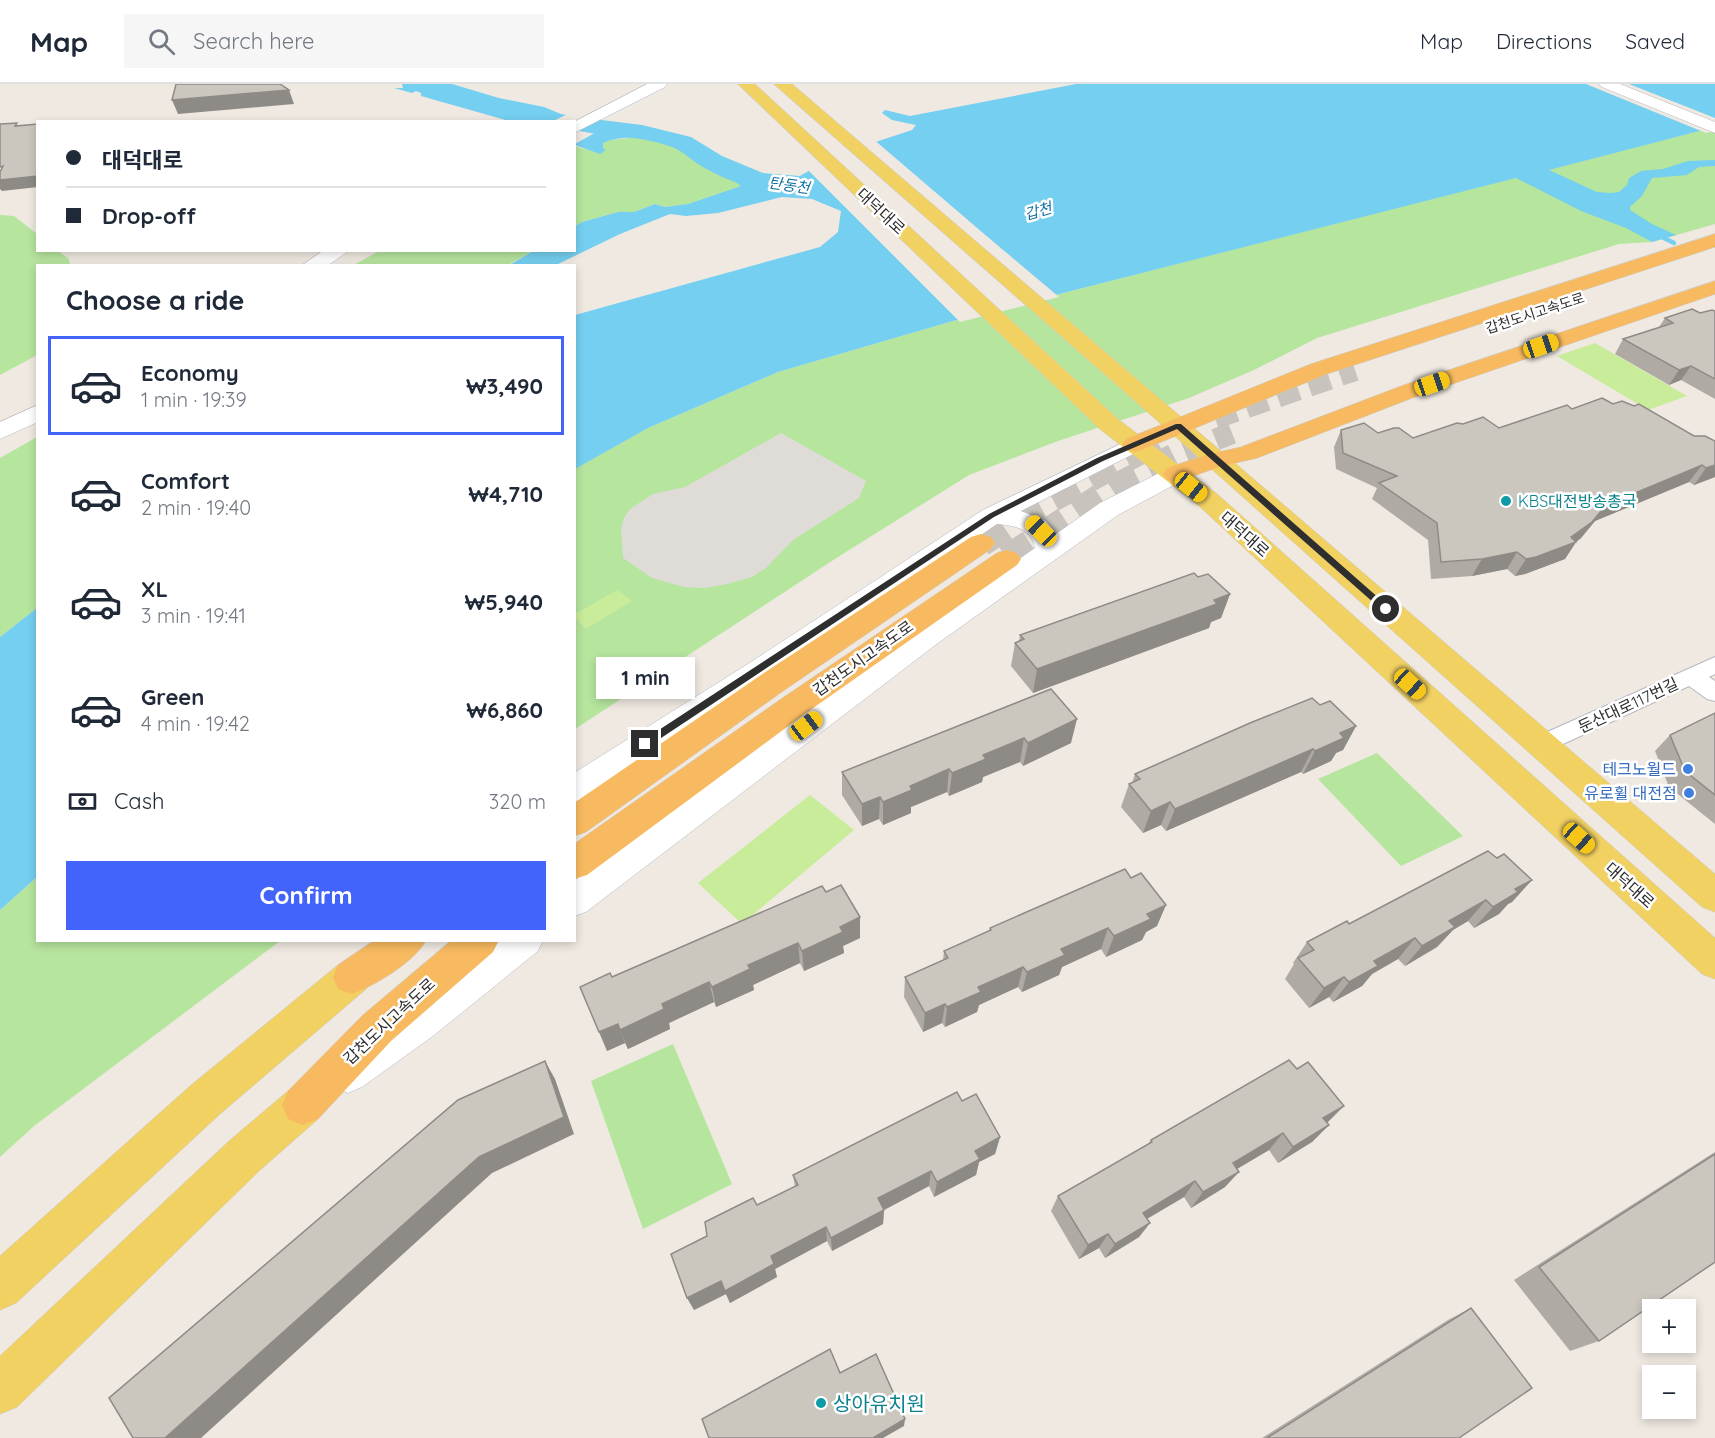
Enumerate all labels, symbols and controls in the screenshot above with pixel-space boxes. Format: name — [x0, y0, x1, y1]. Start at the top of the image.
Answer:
search box — [124, 14, 544, 68]
text: Map — [30, 24, 88, 59]
icon: search — [145, 25, 178, 58]
text: Search here — [193, 27, 315, 55]
text: Map — [1420, 28, 1463, 54]
text: Directions — [1496, 28, 1592, 54]
text: Saved — [1625, 28, 1685, 54]
text: 대덕대로 — [102, 146, 183, 174]
water label: 탄동천 — [767, 173, 813, 198]
street label: 대덕대로 — [853, 184, 910, 239]
water label: 갑천 — [1022, 197, 1056, 224]
text: Drop-off — [102, 202, 196, 230]
text: Choose a ride — [66, 283, 244, 317]
street label: 갑천도시고속도로 — [1483, 288, 1587, 337]
car — [1521, 332, 1561, 360]
icon: car — [69, 359, 123, 413]
text: Economy — [141, 359, 239, 387]
car — [1412, 370, 1452, 398]
text: ₩3,490 — [466, 372, 543, 400]
text: 1 min · 19:39 — [141, 387, 247, 412]
icon: car — [69, 467, 123, 521]
text: Comfort — [141, 467, 230, 495]
car — [1171, 469, 1211, 505]
text: ₩4,710 — [468, 480, 543, 508]
place label: KBS대전방송총국 — [1518, 491, 1637, 511]
marker: KBS대전방송총국 — [1499, 494, 1513, 508]
text: 2 min · 19:40 — [141, 495, 251, 520]
street label: 대덕대로 — [1216, 507, 1274, 561]
car — [1022, 512, 1060, 550]
icon: car — [69, 575, 123, 629]
text: XL — [141, 575, 168, 603]
text: ₩5,940 — [465, 588, 543, 616]
route start — [1372, 595, 1399, 622]
text: 3 min · 19:41 — [141, 603, 246, 628]
street label: 갑천도시고속도로 — [809, 616, 917, 700]
callout: 1 min — [596, 657, 694, 699]
text: 1 min — [621, 665, 670, 690]
car — [1391, 665, 1429, 703]
street label: 둔산대로117번길 — [1575, 673, 1681, 737]
icon: car — [69, 683, 123, 737]
text: Green — [141, 683, 204, 711]
text: ₩6,860 — [466, 696, 543, 724]
car — [786, 708, 826, 744]
text: 4 min · 19:42 — [141, 711, 250, 736]
route end — [631, 730, 658, 757]
place label: 테크노월드 — [1602, 759, 1676, 779]
marker: 테크노월드 — [1681, 762, 1695, 776]
place label: 유로휠 대전점 — [1584, 783, 1677, 803]
icon: cash — [66, 785, 99, 818]
marker: 유로휠 대전점 — [1682, 786, 1696, 800]
text: Cash — [114, 787, 165, 815]
text: 320 m — [489, 789, 546, 814]
car — [1560, 819, 1598, 857]
street label: 대덕대로 — [1601, 858, 1659, 912]
button: Confirm — [66, 861, 546, 930]
street label: 갑천도시고속도로 — [339, 973, 439, 1068]
map controls — [1642, 1299, 1696, 1419]
button: + — [1642, 1299, 1696, 1353]
button: − — [1642, 1365, 1696, 1419]
place label: 상아유치원 — [833, 1391, 925, 1416]
marker: 상아유치원 — [814, 1396, 828, 1410]

